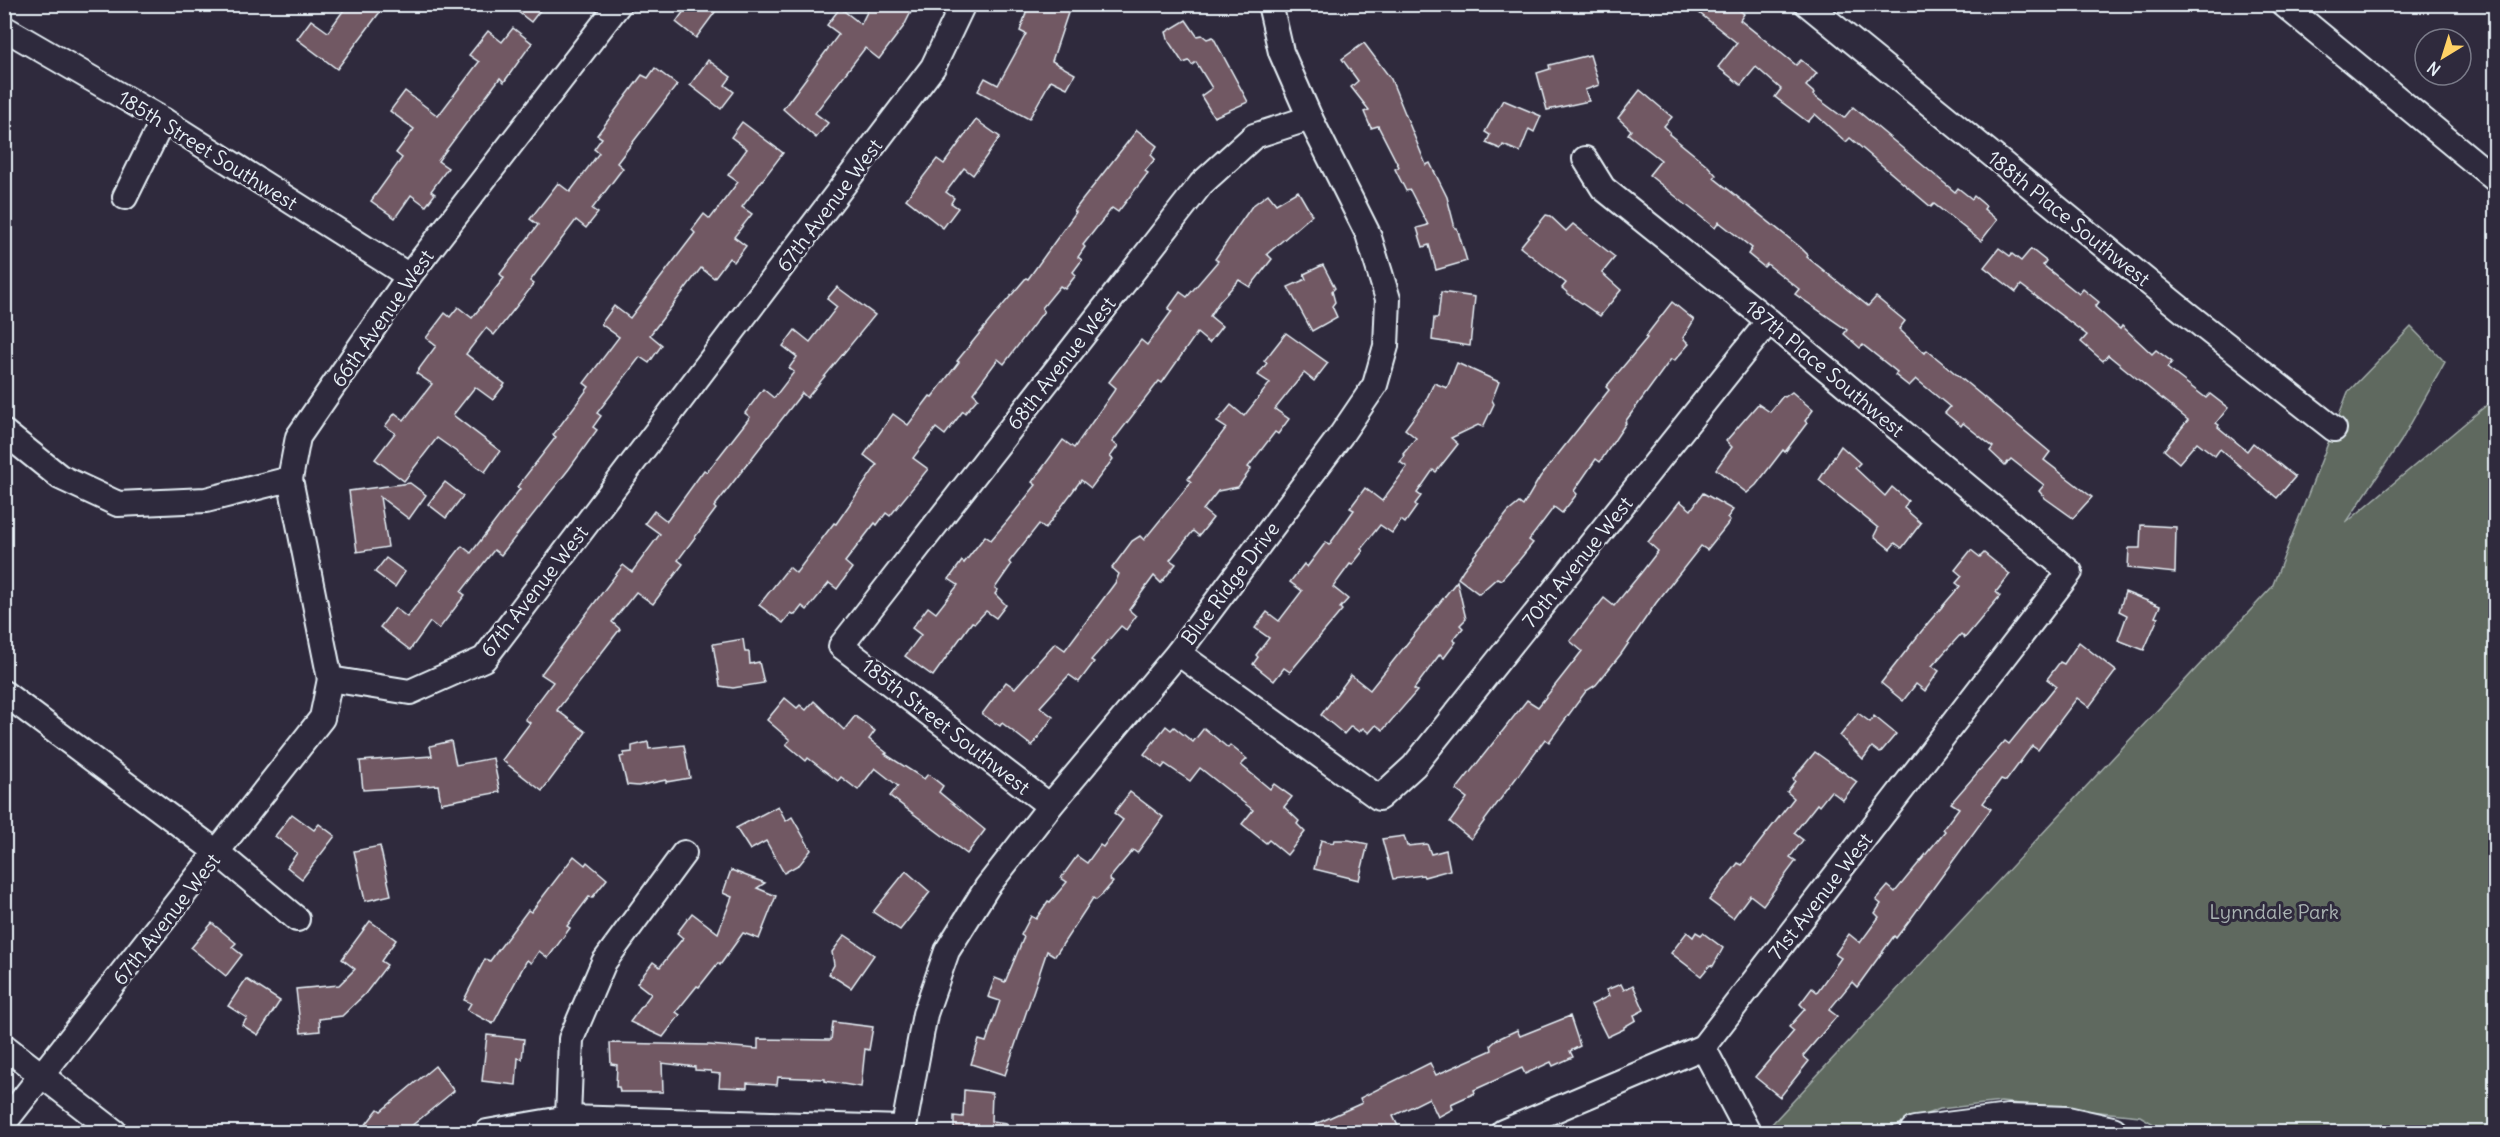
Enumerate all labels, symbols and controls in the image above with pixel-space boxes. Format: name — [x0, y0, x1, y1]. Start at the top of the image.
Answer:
north arrow — [2413, 27, 2473, 87]
text: N — [2423, 58, 2444, 80]
street label: 185th Street Southwest — [114, 85, 302, 215]
street label: 67th Avenue West — [771, 133, 887, 277]
street label: 188th Place Southwest — [1983, 145, 2155, 291]
street label: 66th Avenue West — [325, 244, 439, 392]
street label: 68th Avenue West — [1001, 291, 1121, 435]
street label: 187th Place Southwest — [1740, 294, 1910, 442]
street label: 70th Avenue West — [1516, 491, 1638, 633]
street label: Blue Ridge Drive — [1176, 517, 1284, 649]
street label: 67th Avenue West — [475, 520, 593, 662]
street label: 185th Street Southwest — [857, 653, 1035, 800]
street label: 71st Avenue West — [1763, 827, 1877, 964]
street label: 67th Avenue West — [107, 848, 225, 990]
park label: Lynndale Park — [2209, 899, 2339, 924]

